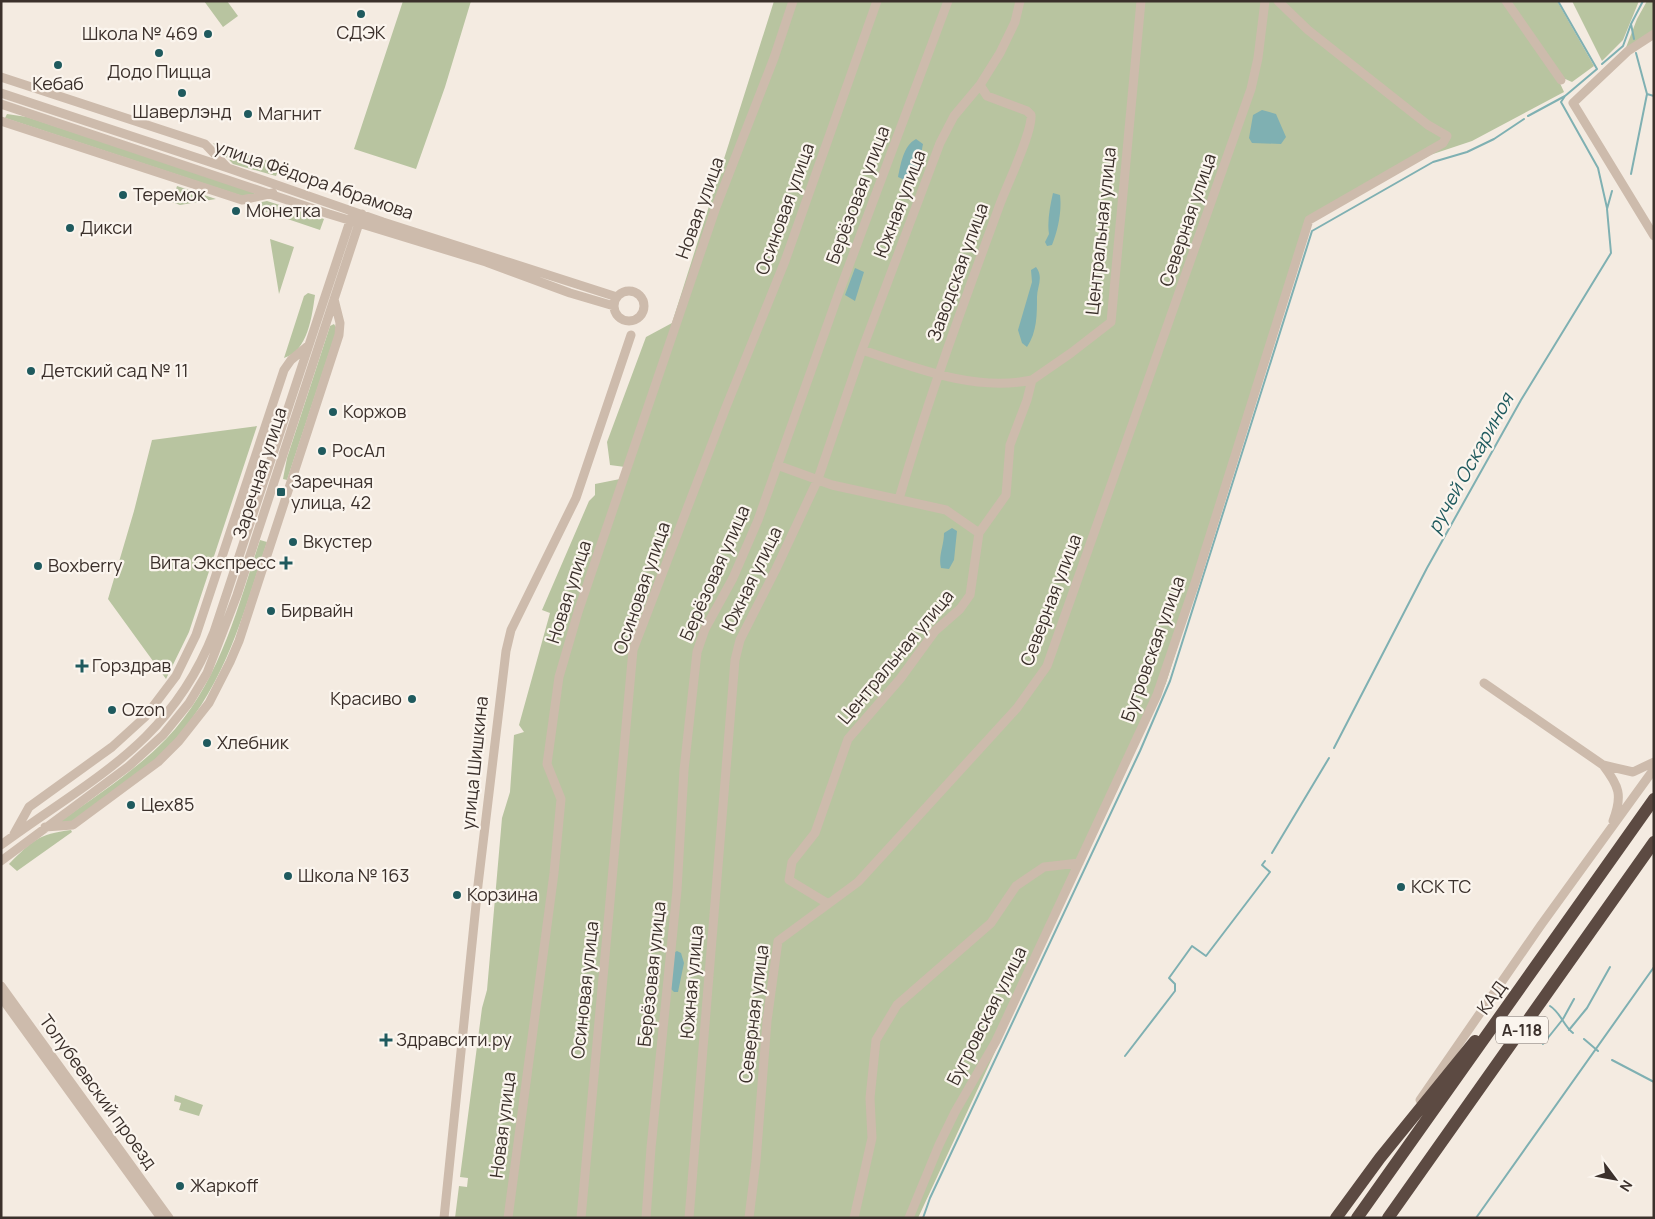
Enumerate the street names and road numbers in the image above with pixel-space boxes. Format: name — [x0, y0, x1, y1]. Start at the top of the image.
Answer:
street label: Берёзовая улица — [820, 122, 894, 267]
street label: улица Фёдора Абрамова — [212, 134, 417, 224]
street label: Осиновая улица — [749, 139, 819, 278]
street label: Южная улица — [867, 146, 931, 261]
street label: Центральная улица — [1079, 146, 1121, 316]
street label: Северная улица — [1153, 150, 1221, 289]
street label: Новая улица — [669, 153, 729, 262]
street label: Заводская улица — [921, 199, 993, 344]
street label: Заречная улица — [227, 404, 292, 541]
street label: Берёзовая улица — [673, 501, 755, 644]
street label: Осиновая улица — [607, 518, 675, 657]
street label: Южная улица — [715, 522, 787, 635]
street label: Северная улица — [1014, 530, 1086, 669]
street label: Новая улица — [540, 537, 596, 646]
street label: Бугровская улица — [1115, 573, 1189, 725]
street label: Центральная улица — [832, 584, 959, 729]
street label: улица Шишкина — [455, 695, 493, 831]
street label: Берёзовая улица — [631, 900, 671, 1048]
street label: Осиновая улица — [565, 920, 603, 1060]
street label: Южная улица — [674, 924, 708, 1040]
street label: Бугровская улица — [941, 942, 1032, 1089]
street label: Северная улица — [733, 943, 773, 1084]
street label: КАД — [1471, 976, 1511, 1019]
street label: Толубеевский проезд — [35, 1009, 163, 1174]
road number: А-118 — [1496, 1016, 1548, 1044]
street label: Новая улица — [484, 1070, 520, 1179]

